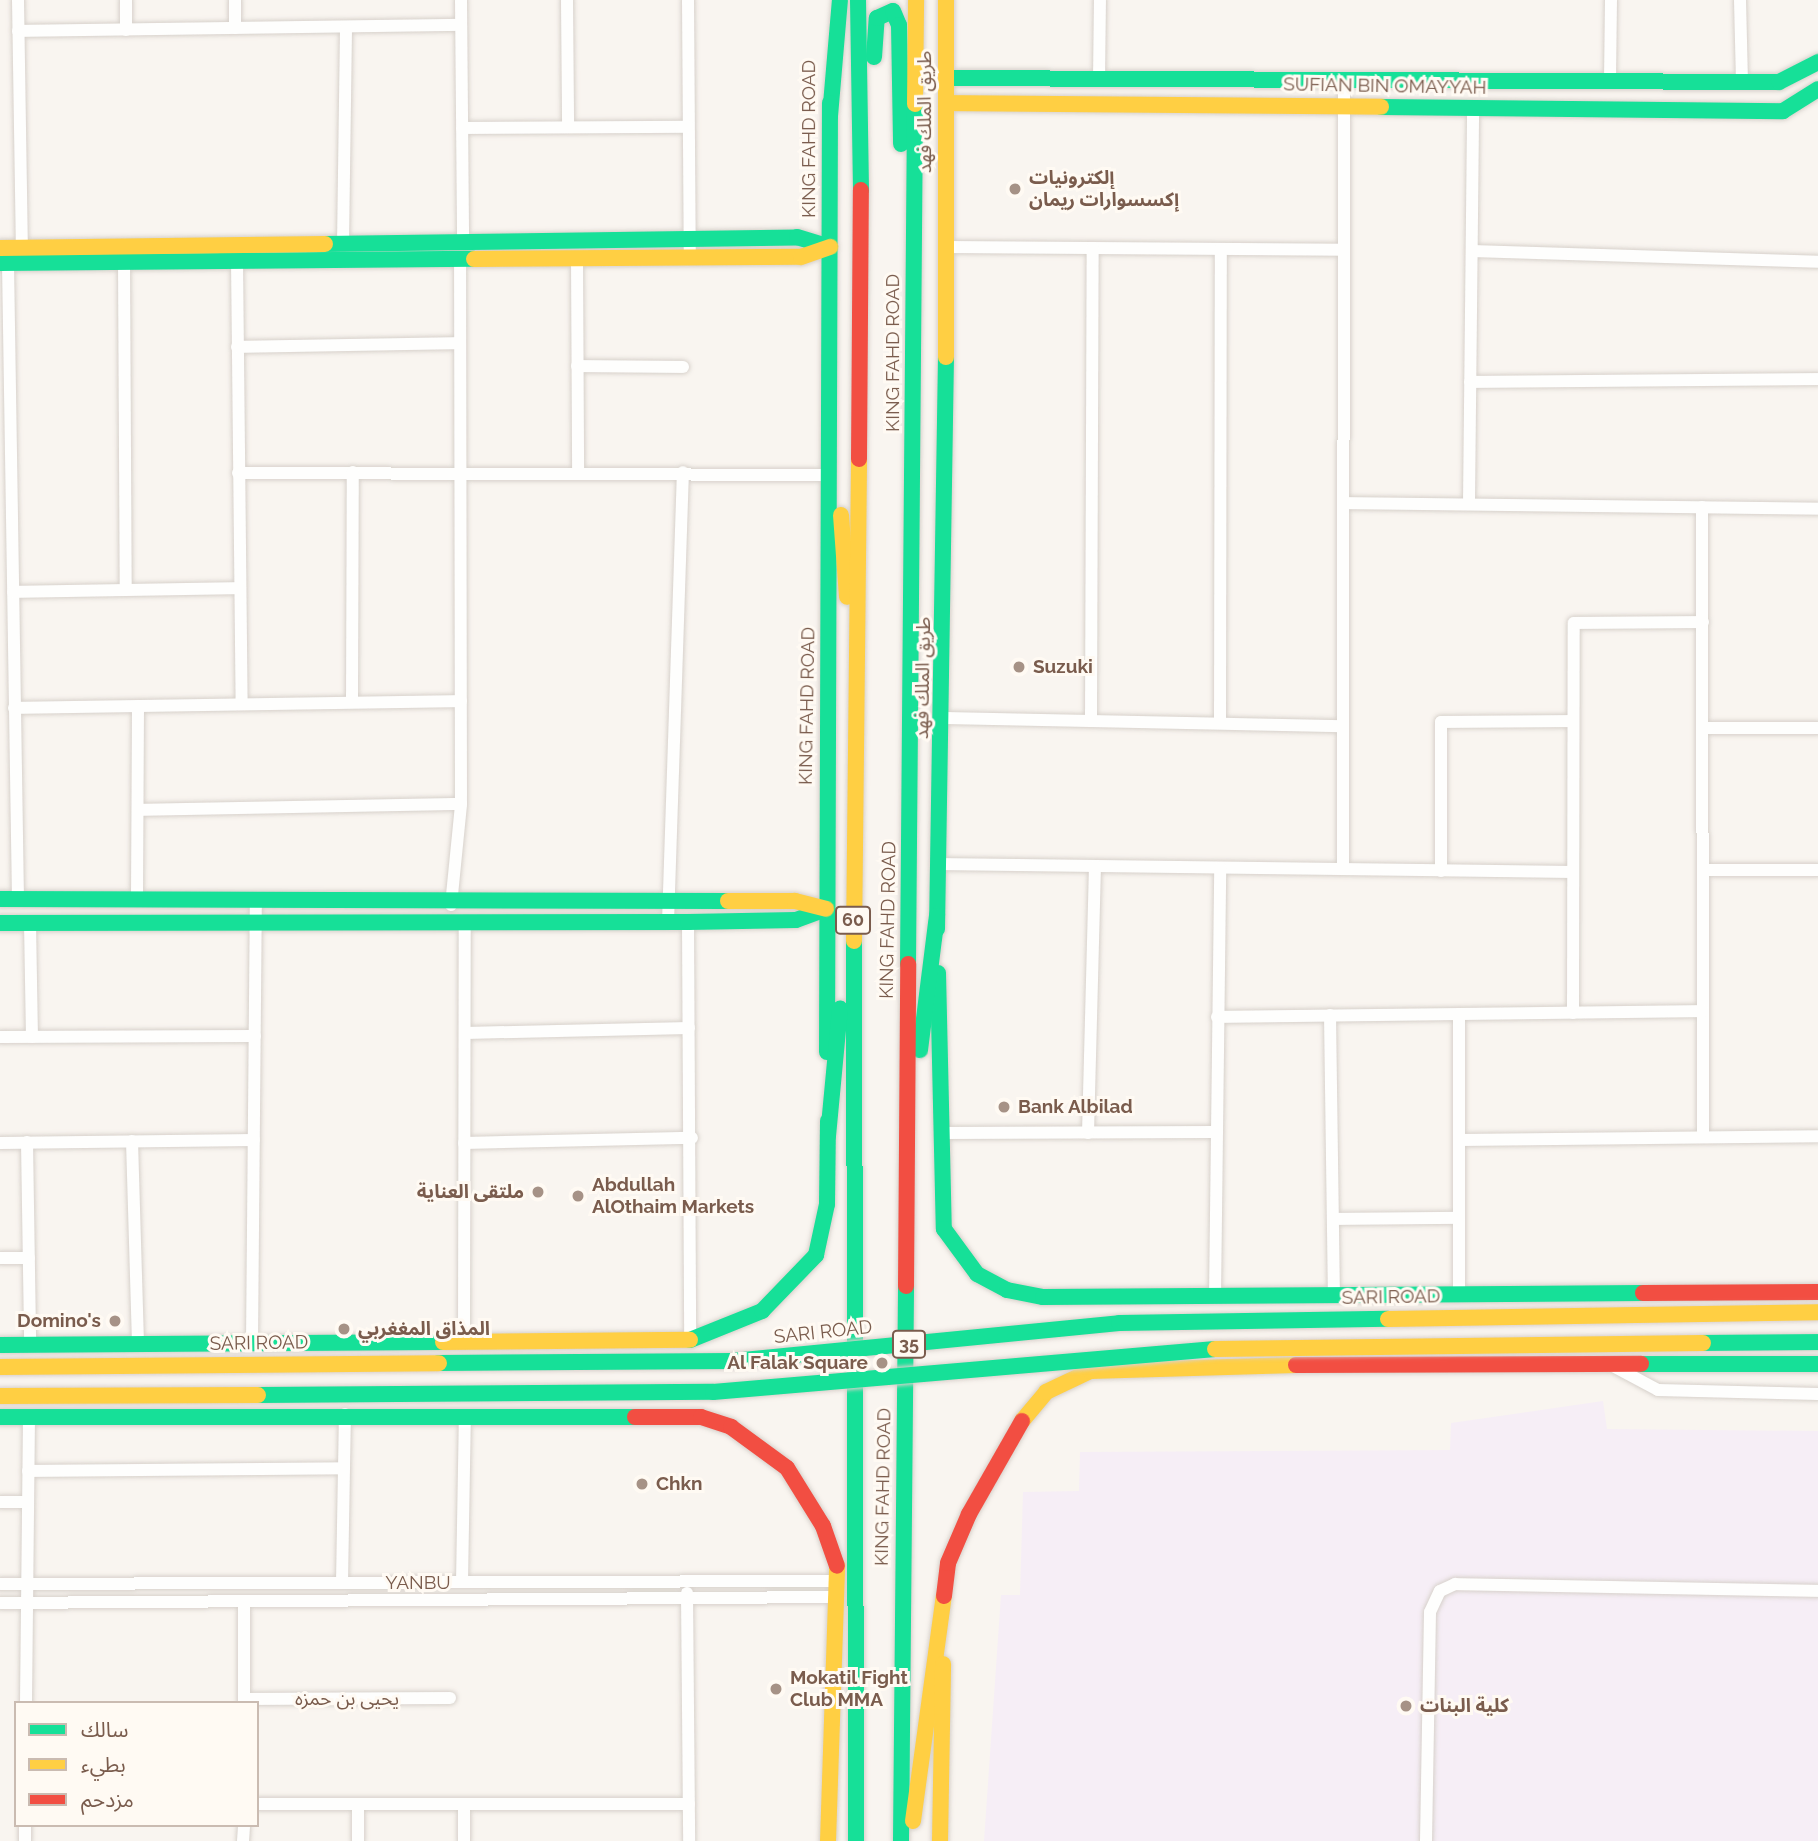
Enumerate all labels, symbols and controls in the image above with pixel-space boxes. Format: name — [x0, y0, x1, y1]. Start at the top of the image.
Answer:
street label: طريق الملك فهد — [914, 51, 936, 173]
street label: KING FAHD ROAD — [798, 60, 820, 218]
street label: SUFIAN BIN OMAYYAH — [1283, 73, 1487, 99]
place label: إلكترونيات إكسسوارات ريمان — [1029, 167, 1179, 211]
marker: إلكترونيات إكسسوارات ريمان — [1007, 181, 1023, 197]
street label: KING FAHD ROAD — [882, 274, 904, 432]
street label: طريق الملك فهد — [911, 617, 935, 739]
street label: KING FAHD ROAD — [794, 627, 820, 785]
place label: Suzuki — [1033, 656, 1093, 678]
marker: Suzuki — [1011, 659, 1027, 675]
street label: KING FAHD ROAD — [875, 841, 901, 999]
road number: 60 — [834, 905, 872, 934]
place label: Bank Albilad — [1018, 1096, 1133, 1118]
marker: Bank Albilad — [996, 1099, 1012, 1115]
place label: Abdullah AlOthaim Markets — [592, 1174, 754, 1218]
place label: ملتقى العناية — [417, 1181, 524, 1203]
marker: ملتقى العناية — [530, 1184, 546, 1200]
marker: Abdullah AlOthaim Markets — [570, 1188, 586, 1204]
street label: SARI ROAD — [1341, 1285, 1441, 1309]
place label: Domino's — [17, 1310, 101, 1332]
marker: Domino's — [107, 1313, 123, 1329]
street label: SARI ROAD — [773, 1316, 873, 1348]
place label: المذاق المغغربي — [358, 1318, 490, 1340]
marker: المذاق المغغربي — [336, 1321, 352, 1337]
road number: 35 — [892, 1330, 926, 1358]
street label: SARI ROAD — [209, 1331, 309, 1355]
place label: Al Falak Square — [727, 1352, 868, 1374]
marker: Al Falak Square — [874, 1355, 890, 1371]
street label: KING FAHD ROAD — [870, 1408, 896, 1566]
place label: Chkn — [656, 1473, 703, 1495]
marker: Chkn — [634, 1476, 650, 1492]
street label: YANBU — [385, 1572, 451, 1594]
place label: Mokatil Fight Club MMA — [790, 1667, 908, 1711]
marker: Mokatil Fight Club MMA — [768, 1681, 784, 1697]
street label: يحيى بن حمزه — [295, 1688, 399, 1710]
place label: كلية البنات — [1420, 1695, 1509, 1717]
marker: كلية البنات — [1398, 1698, 1414, 1714]
legend — [14, 1701, 259, 1827]
text: سالك — [81, 1717, 128, 1742]
text: بطيء — [81, 1752, 126, 1777]
text: مزدحم — [81, 1787, 134, 1812]

